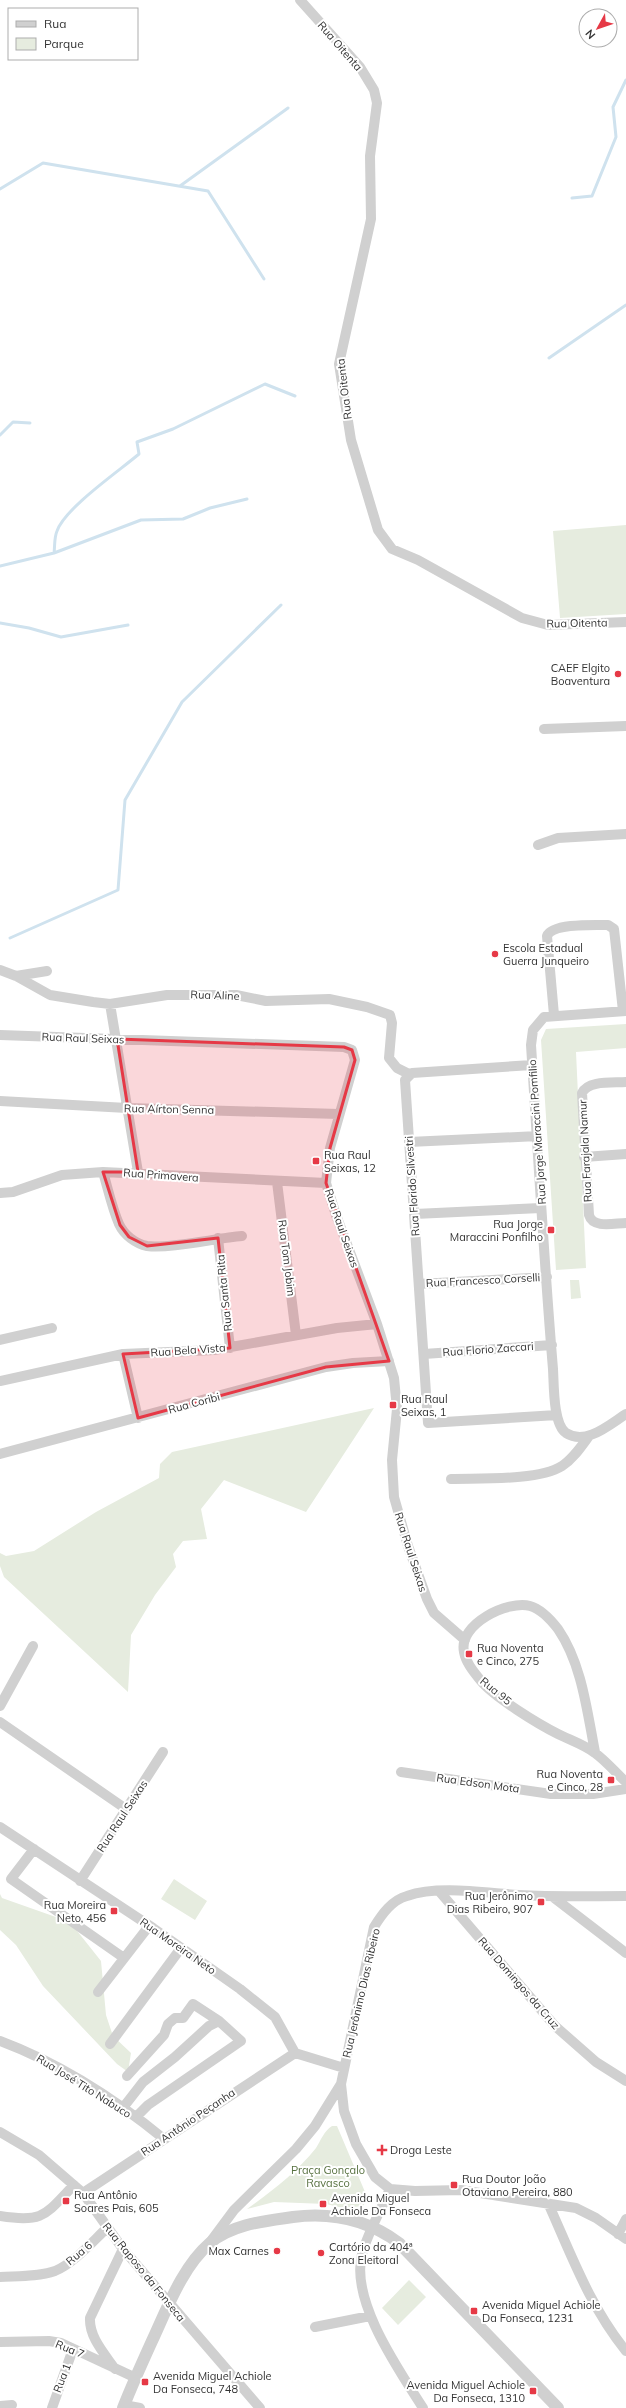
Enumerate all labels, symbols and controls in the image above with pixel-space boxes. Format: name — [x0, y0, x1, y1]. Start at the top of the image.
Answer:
legend — [8, 8, 138, 60]
north arrow — [578, 8, 618, 48]
text: Rua — [44, 16, 66, 31]
street label: Rua Oitenta — [315, 18, 365, 74]
text: N — [582, 27, 598, 42]
text: Parque — [44, 36, 84, 51]
street label: Rua Oitenta — [333, 358, 355, 420]
street label: Rua Oitenta — [546, 615, 608, 631]
place label: CAEF Elgito Boaventura — [551, 661, 610, 688]
marker: CAEF Elgito Boaventura — [613, 669, 623, 679]
place label: Escola Estadual Guerra Junqueiro — [503, 941, 589, 968]
marker: Escola Estadual Guerra Junqueiro — [490, 949, 500, 959]
street label: Rua Aline — [190, 987, 240, 1003]
street label: Rua Raul Seixas — [41, 1030, 125, 1046]
street label: Rua Jorge Maraccini Pomfilio — [525, 1059, 549, 1205]
street label: Rua Farajala Namur — [575, 1099, 595, 1203]
street label: Rua Aírton Senna — [124, 1101, 214, 1117]
street label: Rua Florido Silvestri — [402, 1135, 422, 1237]
place label: Rua Raul Seixas, 12 — [324, 1148, 376, 1175]
marker: Rua Raul Seixas, 12 — [311, 1156, 321, 1166]
street label: Rua Primavera — [123, 1165, 199, 1185]
street label: Rua Raul Seixas — [322, 1187, 362, 1269]
place label: Rua Jorge Maraccini Ponfilho — [450, 1217, 543, 1244]
street label: Rua Tom Jobim — [275, 1219, 299, 1297]
marker: Rua Jorge Maraccini Ponfilho — [546, 1225, 556, 1235]
street label: Rua Santa Rita — [213, 1254, 235, 1332]
street label: Rua Francesco Corselli — [426, 1270, 540, 1290]
street label: Rua Florio Zaccari — [442, 1339, 534, 1359]
street label: Rua Bela Vista — [150, 1340, 226, 1360]
street label: Rua Coribi — [167, 1389, 221, 1417]
place label: Rua Raul Seixas, 1 — [401, 1392, 448, 1419]
marker: Rua Raul Seixas, 1 — [388, 1400, 398, 1410]
street label: Rua Raul Seixas — [392, 1510, 430, 1594]
place label: Rua Noventa e Cinco, 275 — [477, 1641, 544, 1668]
marker: Rua Noventa e Cinco, 275 — [464, 1649, 474, 1659]
street label: Rua 95 — [477, 1674, 515, 1708]
place label: Rua Noventa e Cinco, 28 — [537, 1767, 603, 1794]
street label: Rua Edson Mota — [436, 1770, 520, 1796]
marker: Rua Noventa e Cinco, 28 — [606, 1775, 616, 1785]
street label: Rua Raul Seixas — [94, 1777, 150, 1855]
place label: Rua Jerônimo Dias Ribeiro, 907 — [447, 1889, 533, 1916]
marker: Rua Jerônimo Dias Ribeiro, 907 — [536, 1897, 546, 1907]
place label: Rua Moreira Neto, 456 — [44, 1898, 106, 1925]
marker: Rua Moreira Neto, 456 — [109, 1906, 119, 1916]
street label: Rua Moreira Neto — [137, 1915, 219, 1977]
street label: Rua Jerônimo Dias Ribeiro — [339, 1927, 383, 2059]
street label: Rua Domingos da Cruz — [475, 1934, 563, 2032]
street label: Rua José Tito Nabuco — [34, 2051, 134, 2121]
street label: Rua Antônio Peçanha — [138, 2085, 238, 2159]
place label: Droga Leste — [390, 2143, 452, 2157]
marker: Droga Leste — [377, 2145, 387, 2155]
park label: Praça Gonçalo Ravasco — [291, 2163, 365, 2190]
place label: Rua Doutor João Otaviano Pereira, 880 — [462, 2172, 573, 2199]
marker: Rua Doutor João Otaviano Pereira, 880 — [449, 2180, 459, 2190]
place label: Rua Antônio Soares Pais, 605 — [74, 2188, 159, 2215]
place label: Avenida Miguel Achiole Da Fonseca — [331, 2191, 431, 2218]
marker: Rua Antônio Soares Pais, 605 — [61, 2196, 71, 2206]
marker: Avenida Miguel Achiole Da Fonseca — [318, 2199, 328, 2209]
street label: Rua Raposo da Fonseca — [100, 2220, 188, 2324]
street label: Rua 6 — [63, 2238, 95, 2268]
place label: Cartório da 404ª Zona Eleitoral — [329, 2240, 413, 2267]
place label: Max Carnes — [208, 2244, 269, 2258]
marker: Max Carnes — [272, 2246, 282, 2256]
marker: Cartório da 404ª Zona Eleitoral — [316, 2248, 326, 2258]
place label: Avenida Miguel Achiole Da Fonseca, 1231 — [482, 2298, 601, 2325]
marker: Avenida Miguel Achiole Da Fonseca, 1231 — [469, 2306, 479, 2316]
street label: Rua 7 — [53, 2337, 87, 2361]
street label: Rua 1 — [50, 2361, 74, 2395]
place label: Avenida Miguel Achiole Da Fonseca, 748 — [153, 2369, 272, 2396]
marker: Avenida Miguel Achiole Da Fonseca, 748 — [140, 2377, 150, 2387]
place label: Avenida Miguel Achiole Da Fonseca, 1310 — [406, 2378, 525, 2405]
marker: Avenida Miguel Achiole Da Fonseca, 1310 — [528, 2386, 538, 2396]

